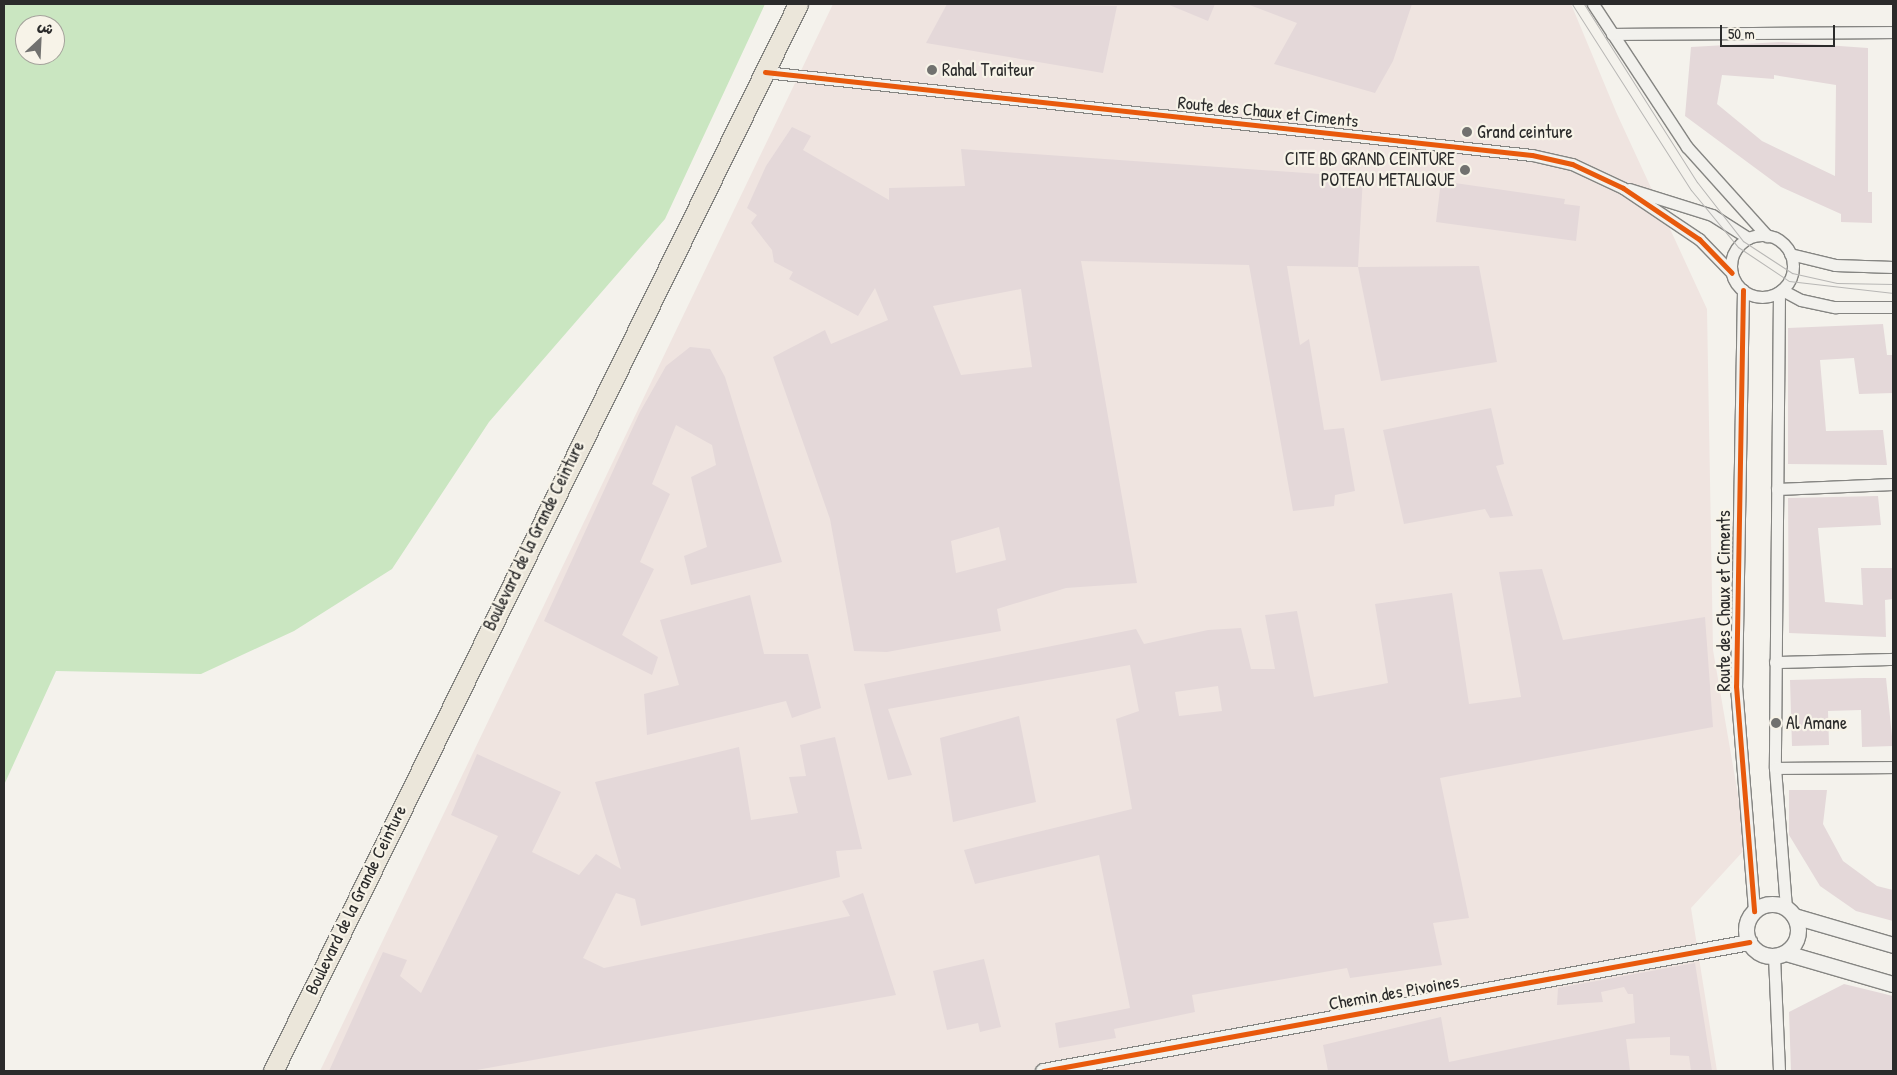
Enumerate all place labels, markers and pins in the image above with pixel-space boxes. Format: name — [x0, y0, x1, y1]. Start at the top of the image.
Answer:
place label: Rahal Traiteur — [942, 59, 1035, 81]
marker: Rahal Traiteur — [926, 64, 938, 76]
place label: Grand ceinture — [1477, 121, 1573, 143]
marker: Grand ceinture — [1461, 126, 1473, 138]
place label: CITE BD GRAND CEINTURE POTEAU METALIQUE — [1285, 149, 1455, 192]
marker: CITE BD GRAND CEINTURE POTEAU METALIQUE — [1459, 164, 1471, 176]
place label: Al Amane — [1786, 712, 1847, 734]
marker: Al Amane — [1770, 717, 1782, 729]

